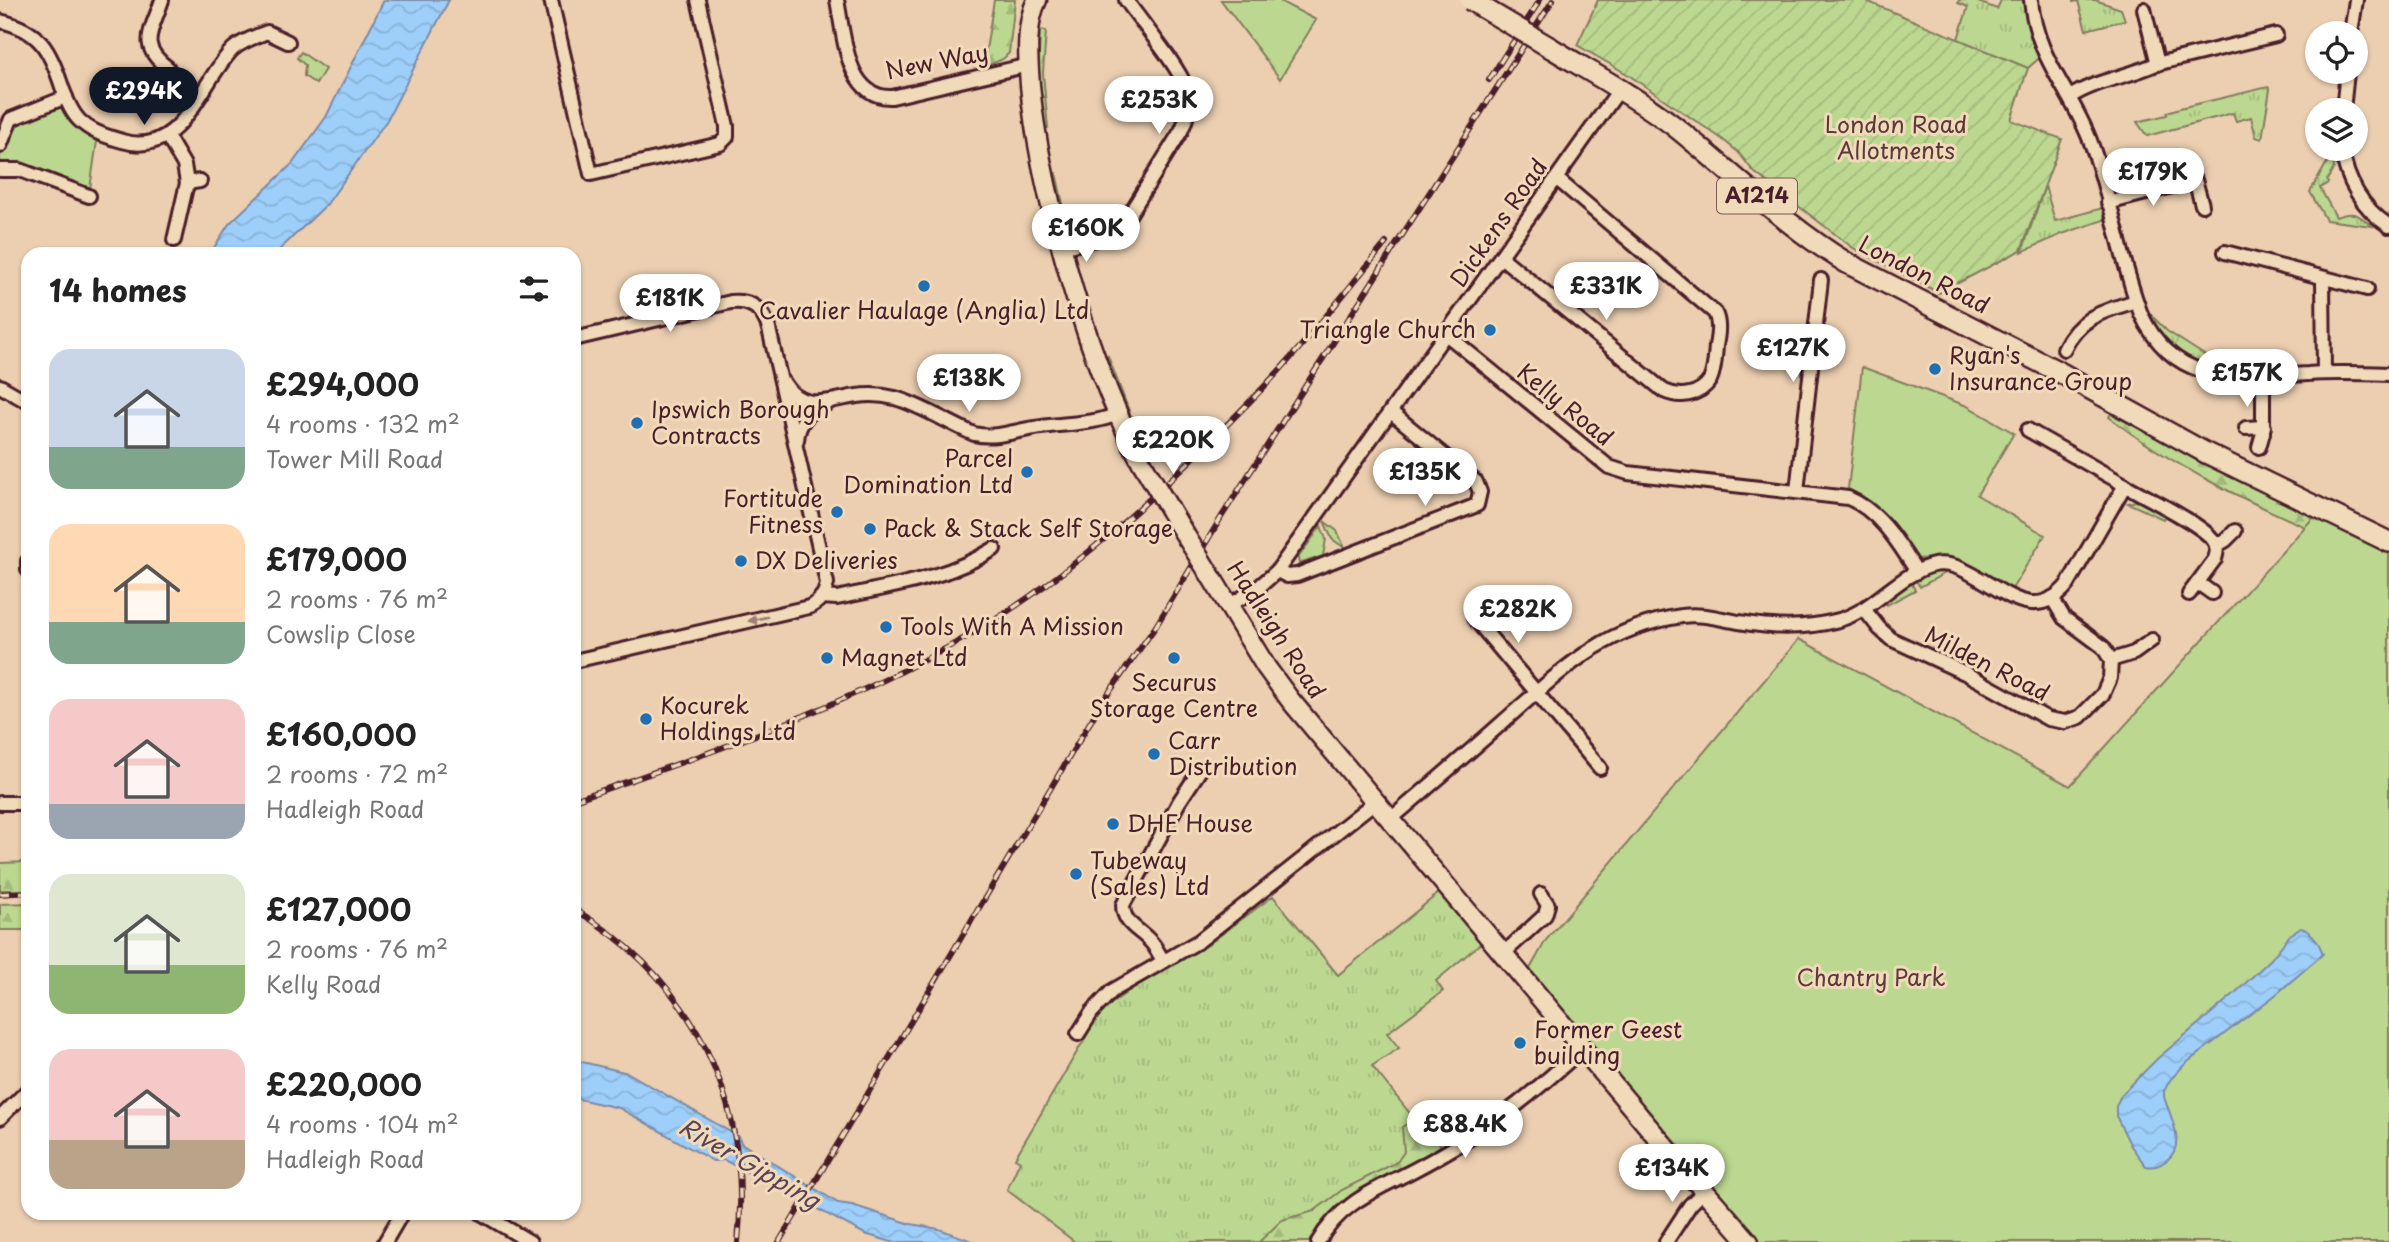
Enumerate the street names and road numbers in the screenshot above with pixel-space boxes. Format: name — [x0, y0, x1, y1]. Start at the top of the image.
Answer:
street label: New Way — [882, 33, 991, 88]
street label: Dickens Road — [1441, 151, 1555, 293]
road number: A1214 — [1717, 178, 1797, 214]
street label: London Road — [1853, 226, 1996, 322]
street label: Kelly Road — [1510, 354, 1622, 454]
street label: Hadleigh Road — [1219, 553, 1335, 705]
street label: Milden Road — [1919, 616, 2056, 709]

